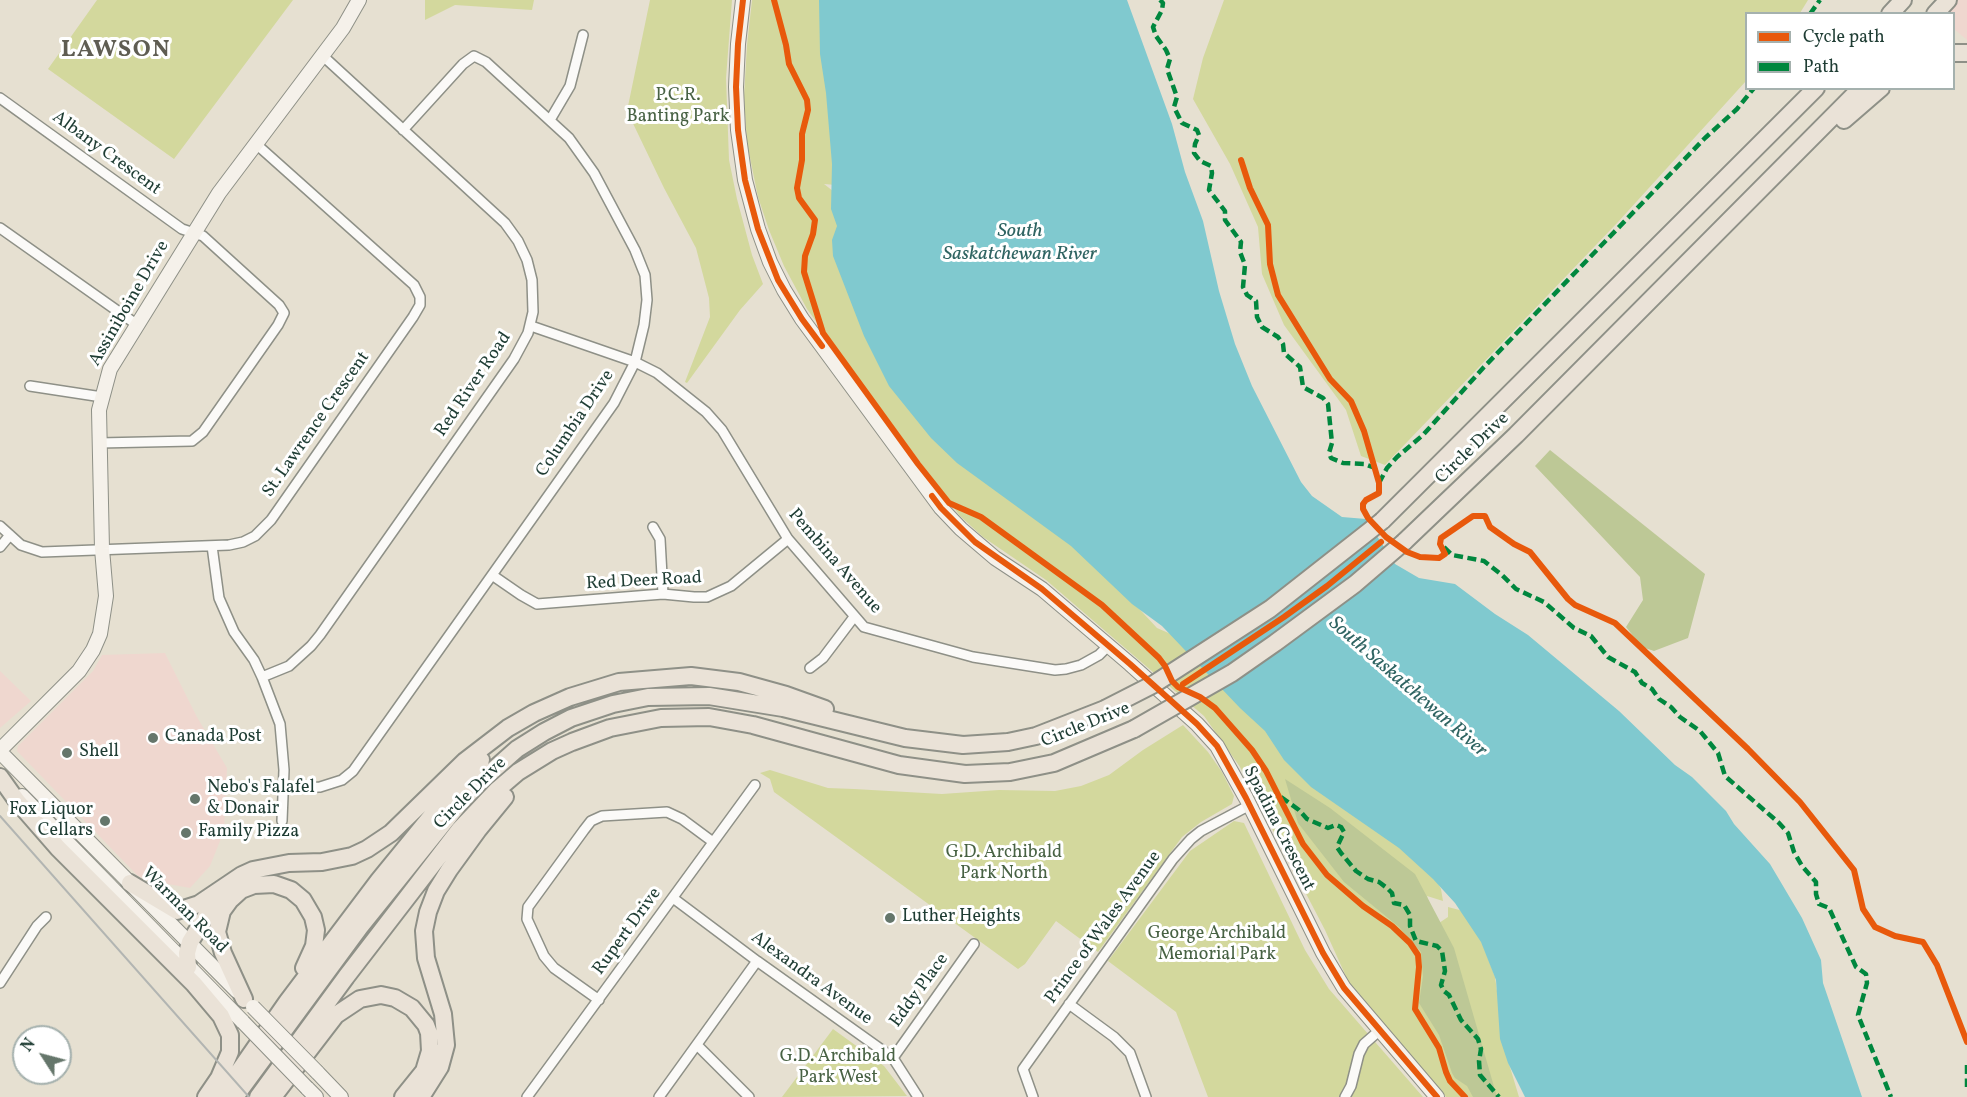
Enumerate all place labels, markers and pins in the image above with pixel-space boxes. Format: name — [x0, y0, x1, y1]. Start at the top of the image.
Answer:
place label: Canada Post — [165, 727, 262, 749]
marker: Canada Post — [146, 731, 160, 745]
place label: Shell — [79, 742, 119, 764]
marker: Shell — [60, 746, 74, 760]
place label: Nebo's Falafel & Donair — [207, 778, 315, 820]
marker: Nebo's Falafel & Donair — [188, 792, 202, 806]
place label: Fox Liquor Cellars — [9, 800, 93, 842]
marker: Fox Liquor Cellars — [98, 814, 112, 828]
place label: Family Pizza — [198, 822, 299, 844]
marker: Family Pizza — [179, 826, 193, 840]
place label: Luther Heights — [902, 907, 1020, 929]
marker: Luther Heights — [883, 911, 897, 925]

